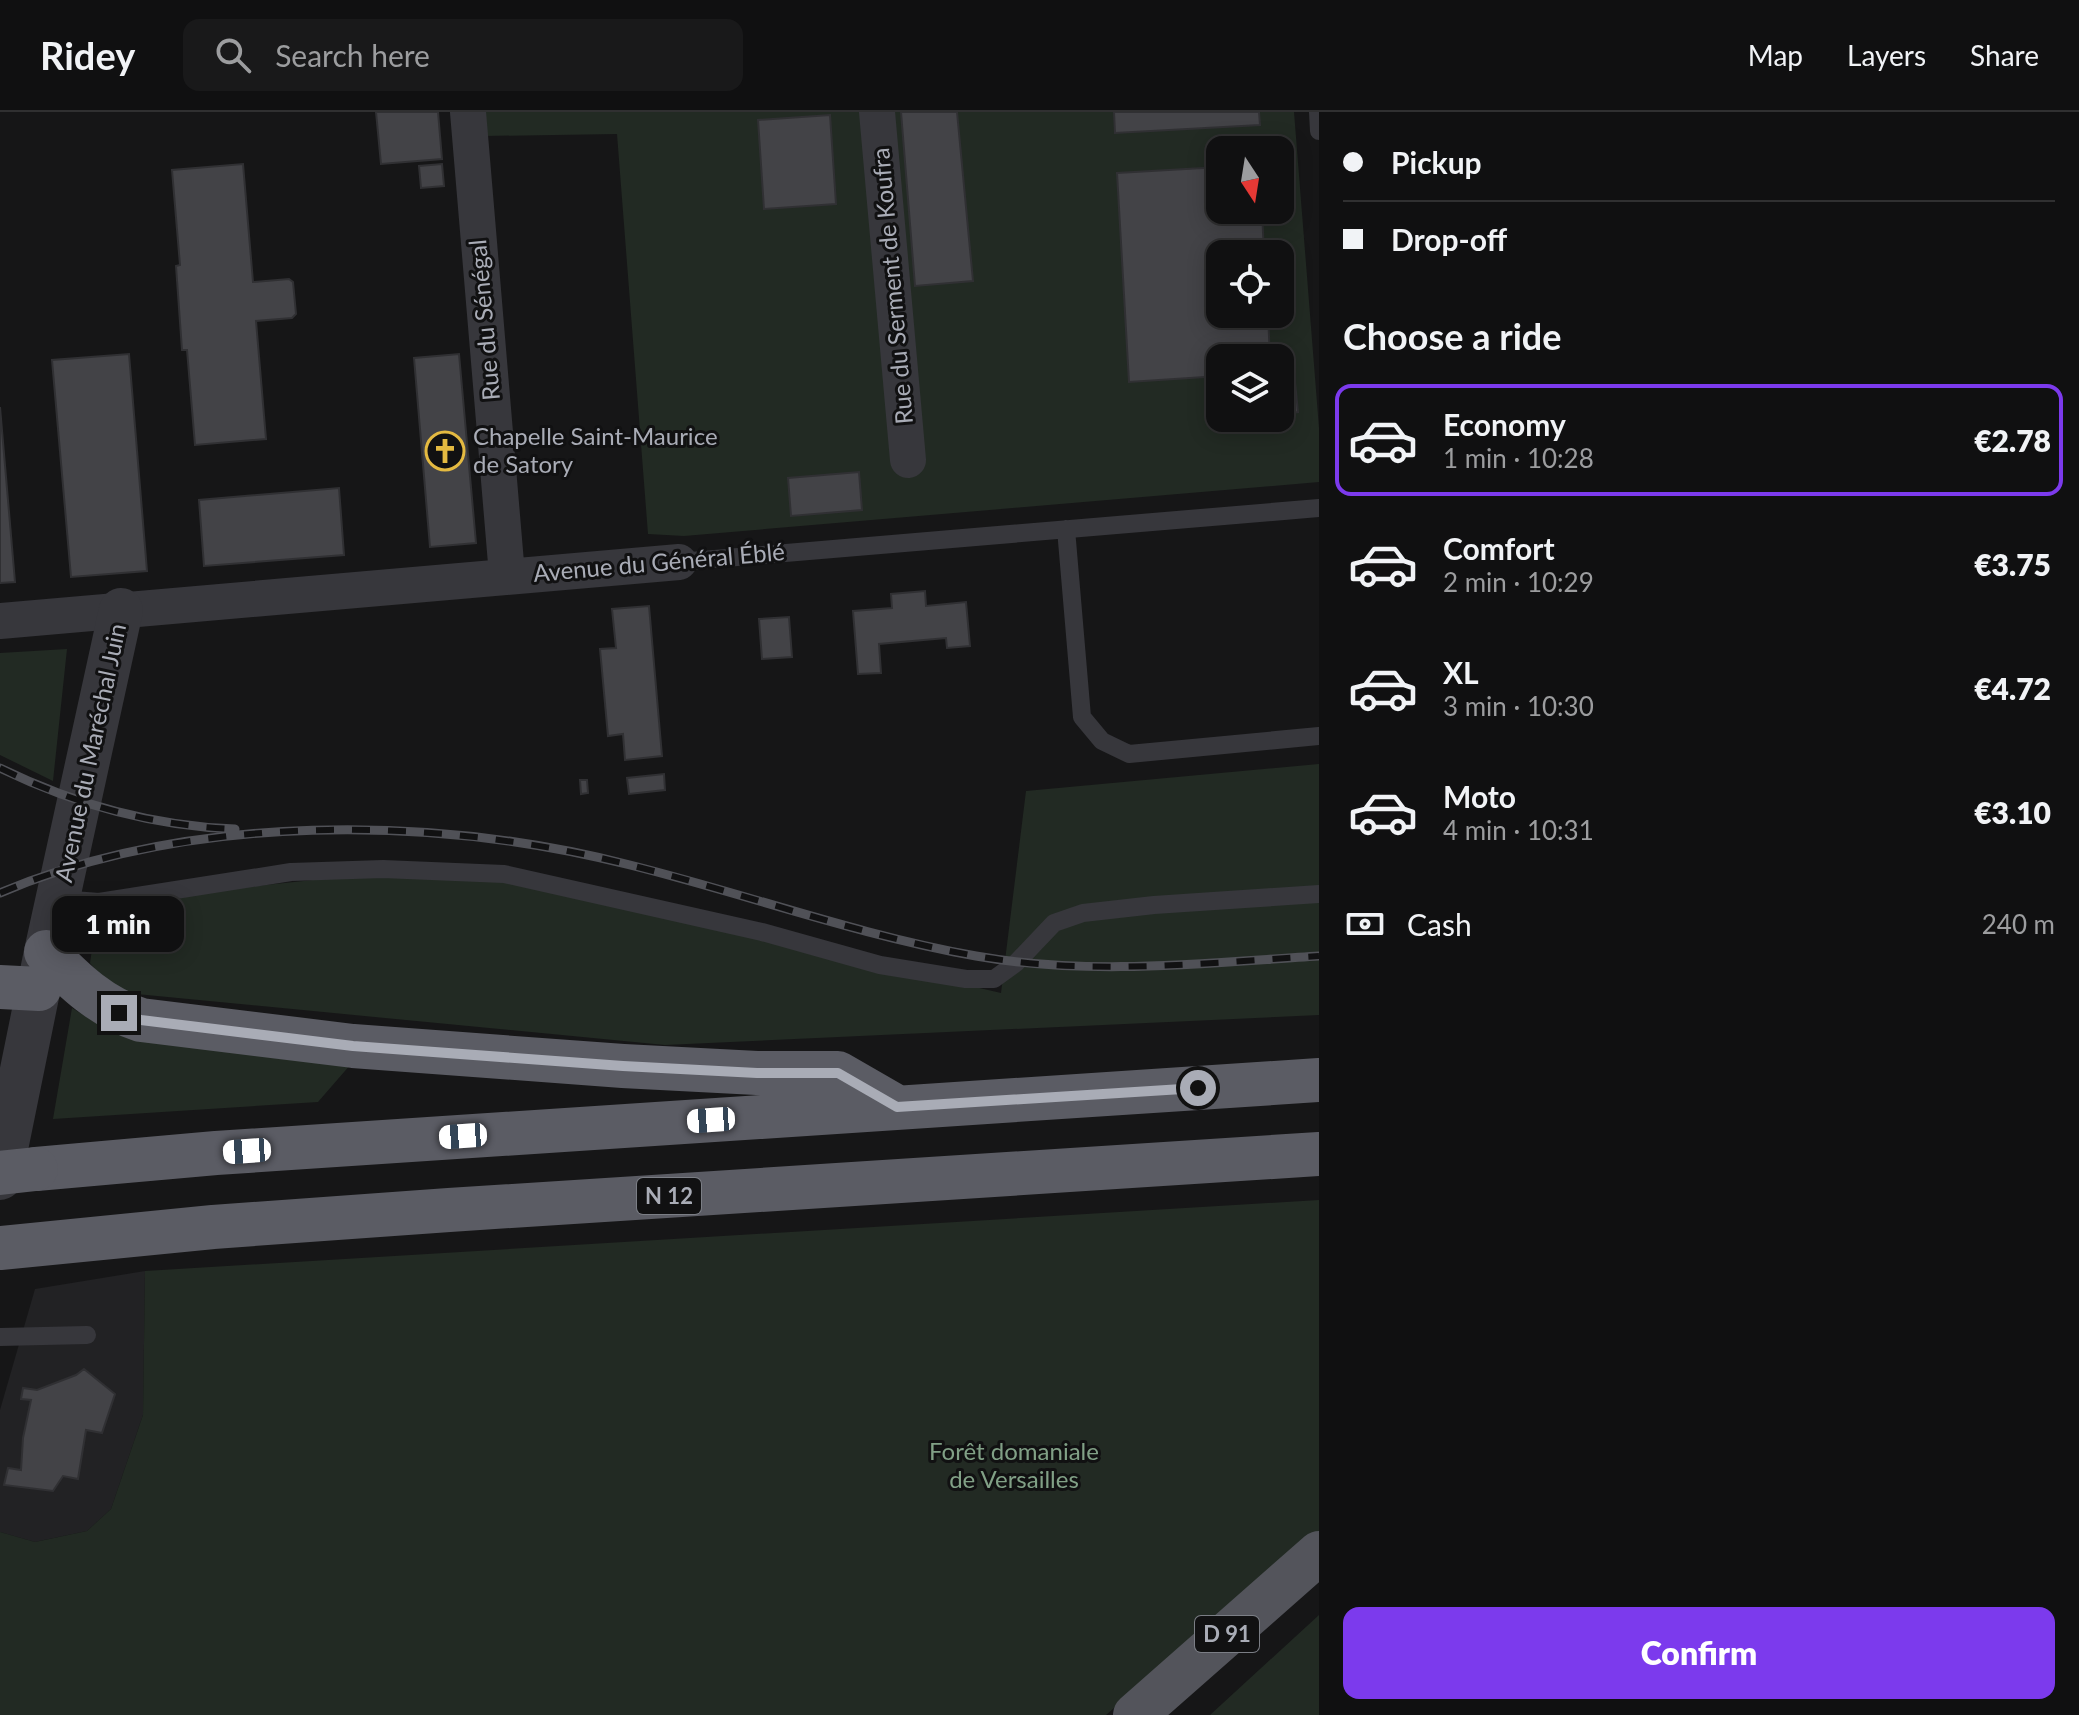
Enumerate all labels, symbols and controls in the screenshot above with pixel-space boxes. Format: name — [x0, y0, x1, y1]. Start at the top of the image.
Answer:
search box — [183, 19, 743, 91]
text: Ridey — [40, 32, 135, 78]
icon: search — [211, 33, 255, 77]
text: Search here — [275, 37, 430, 73]
text: Map — [1748, 38, 1803, 72]
text: Layers — [1847, 38, 1926, 72]
text: Share — [1970, 38, 2039, 72]
north arrow — [1206, 136, 1294, 224]
map controls — [1206, 136, 1294, 432]
text: Pickup — [1391, 144, 1482, 180]
street label: Rue du Serment de Koufra — [865, 147, 918, 426]
text: Drop-off — [1391, 221, 1507, 257]
street label: Rue du Sénégal — [462, 238, 505, 402]
button: locate — [1206, 240, 1294, 328]
text: Choose a ride — [1343, 314, 1562, 358]
button: layers — [1206, 344, 1294, 432]
icon: car — [1347, 404, 1419, 476]
text: Economy — [1443, 406, 1566, 442]
place label: Chapelle Saint-Maurice de Satory — [473, 421, 718, 478]
text: €2.78 — [1974, 422, 2051, 458]
church icon: Chapelle Saint-Maurice de Satory — [424, 430, 466, 472]
text: 1 min · 10:28 — [1443, 442, 1594, 474]
icon: car — [1347, 528, 1419, 600]
text: Comfort — [1443, 530, 1555, 566]
street label: Avenue du Général Éblé — [532, 536, 786, 587]
text: €3.75 — [1974, 546, 2051, 582]
text: 2 min · 10:29 — [1443, 566, 1594, 598]
street label: Avenue du Maréchal Juin — [48, 621, 131, 885]
icon: car — [1347, 652, 1419, 724]
text: XL — [1443, 654, 1479, 690]
text: €4.72 — [1974, 670, 2051, 706]
text: 3 min · 10:30 — [1443, 690, 1594, 722]
icon: car — [1347, 776, 1419, 848]
text: Moto — [1443, 778, 1516, 814]
text: €3.10 — [1974, 794, 2051, 830]
text: 4 min · 10:31 — [1443, 814, 1594, 846]
callout: 1 min — [53, 897, 185, 953]
icon: cash — [1343, 902, 1387, 946]
text: Cash — [1407, 906, 1472, 942]
text: 1 min — [86, 908, 150, 940]
text: 240 m — [1982, 908, 2055, 940]
route end — [101, 995, 137, 1031]
route start — [1180, 1070, 1216, 1106]
car — [686, 1106, 736, 1134]
car — [438, 1122, 488, 1150]
car — [222, 1137, 272, 1165]
road number: N 12 — [637, 1178, 701, 1214]
park label: Forêt domaniale de Versailles — [929, 1436, 1099, 1493]
button: Confirm — [1343, 1607, 2055, 1699]
road number: D 91 — [1195, 1616, 1259, 1652]

